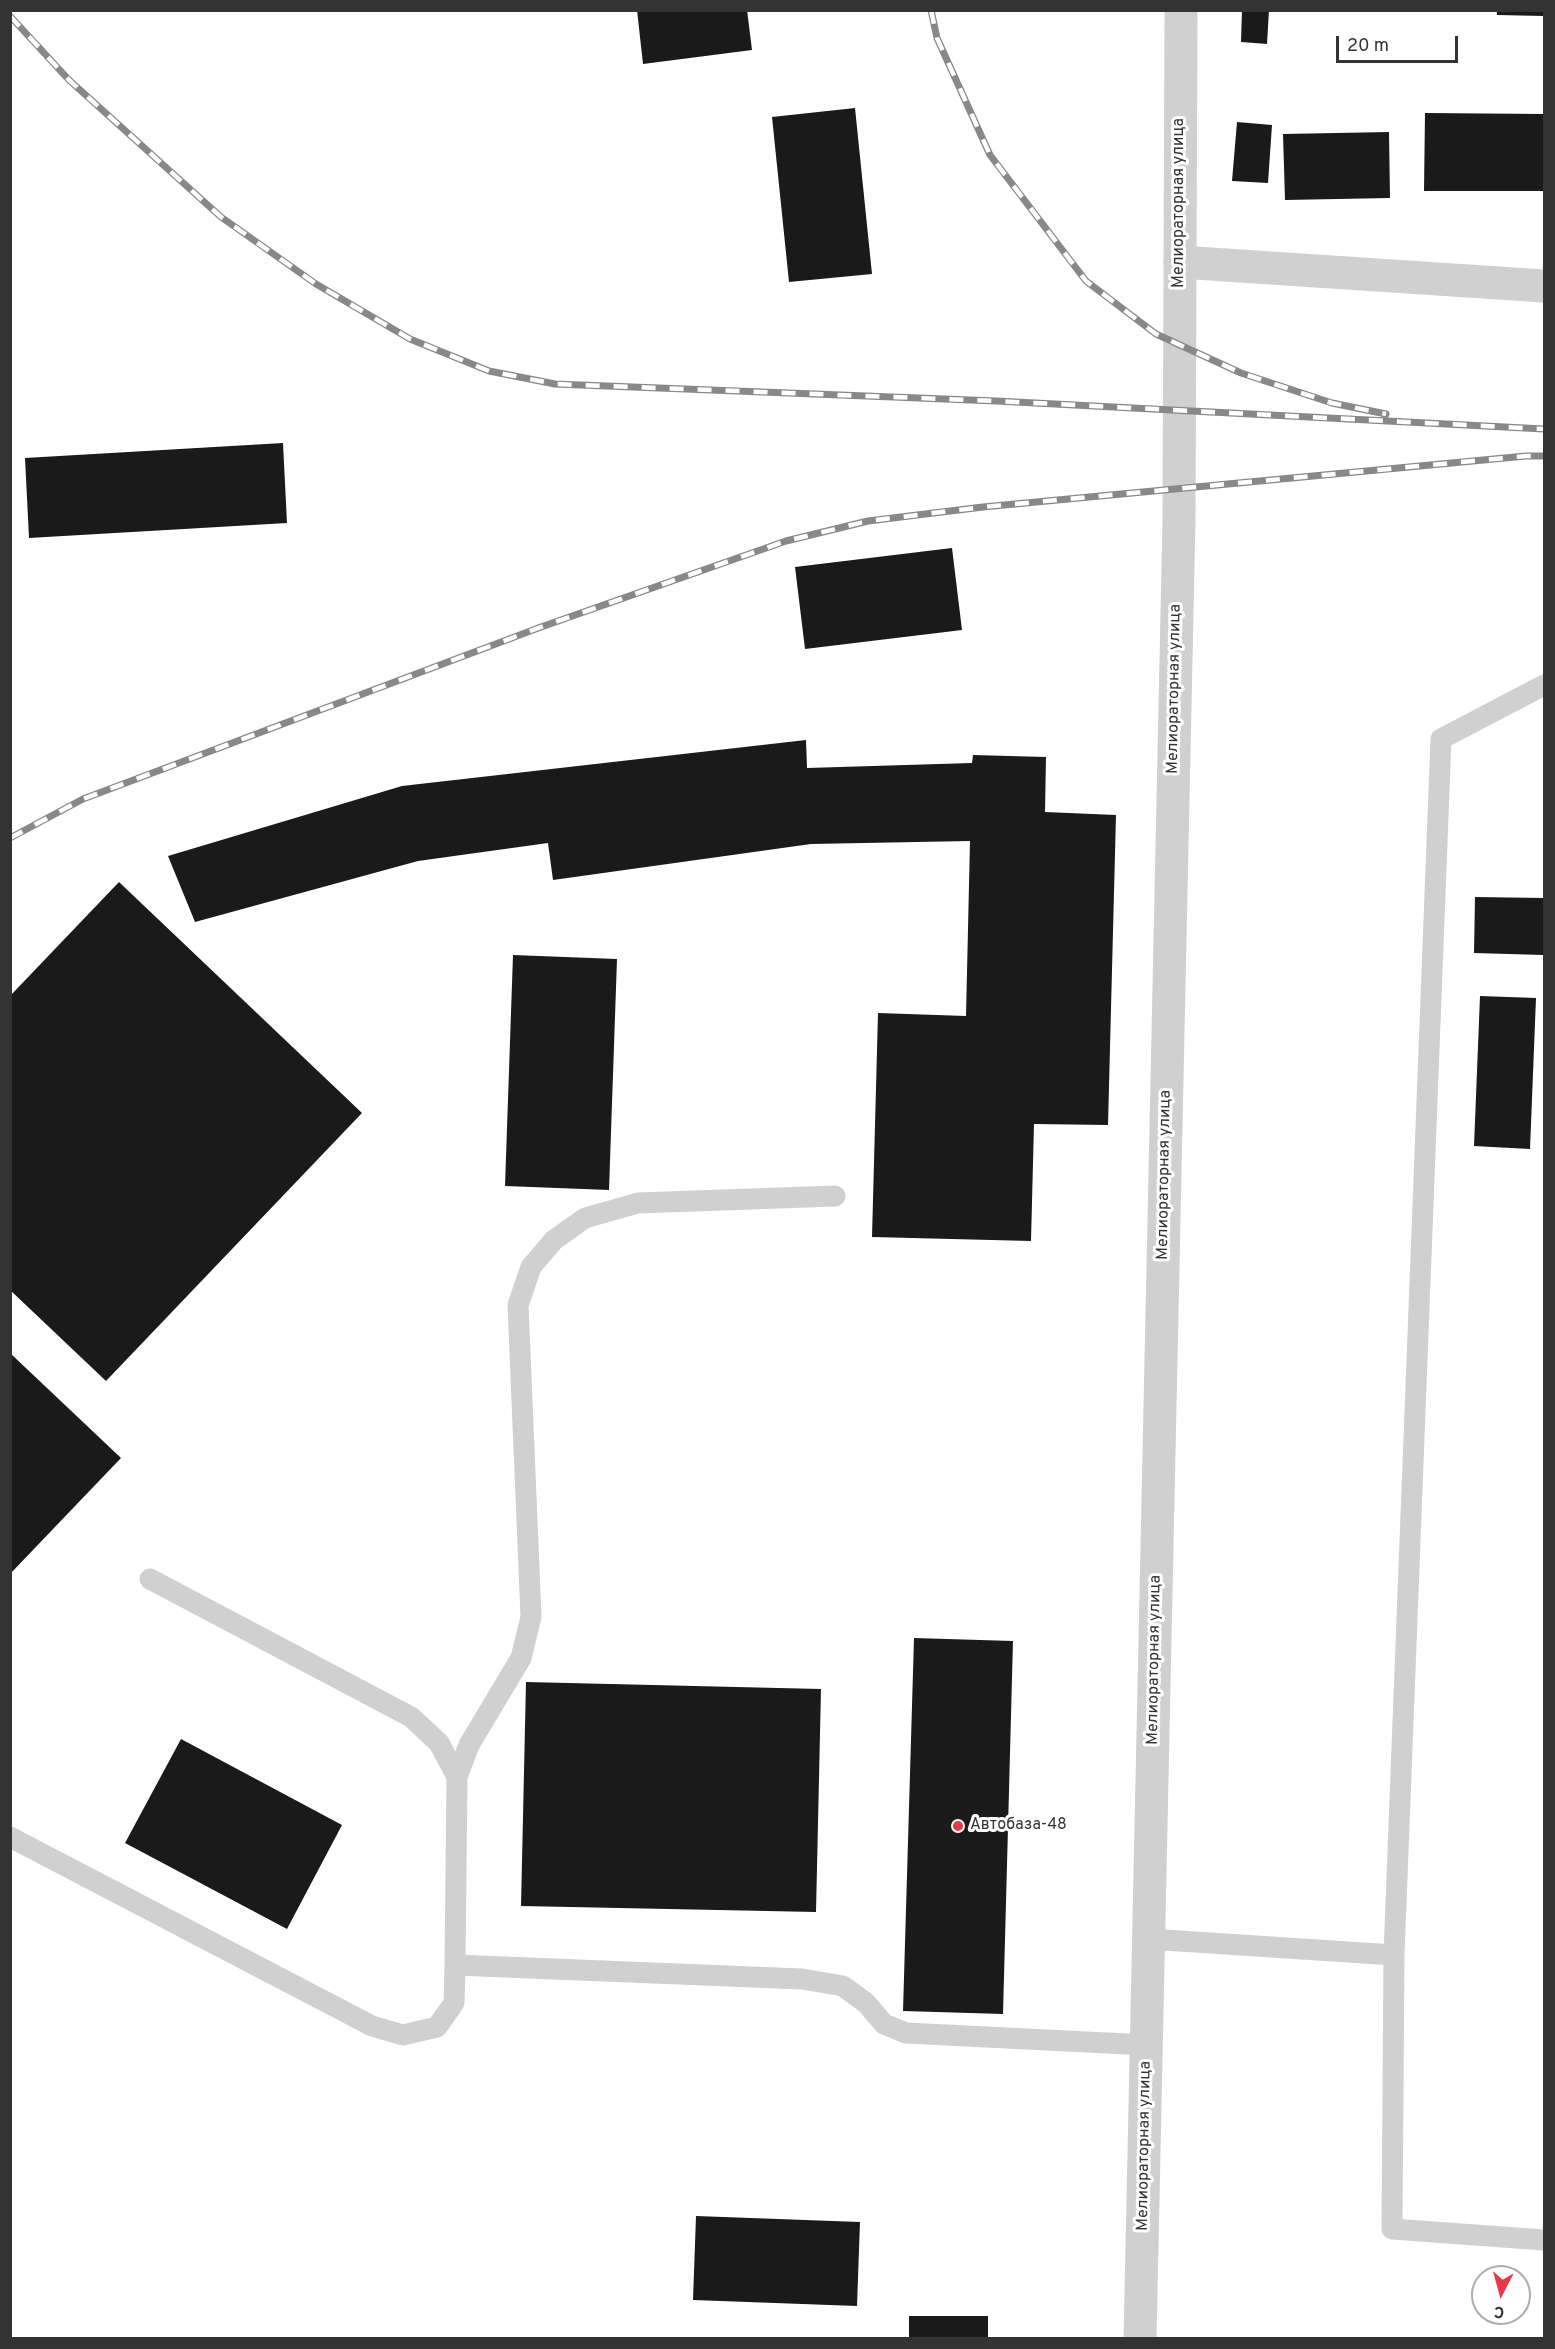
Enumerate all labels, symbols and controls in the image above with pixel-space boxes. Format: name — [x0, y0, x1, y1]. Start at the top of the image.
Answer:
scale bar — [1339, 24, 1460, 62]
text: 20 m — [1347, 35, 1389, 58]
street label: Мелиораторная улица — [1170, 118, 1190, 288]
street label: Мелиораторная улица — [1164, 604, 1186, 774]
street label: Мелиораторная улица — [1154, 1090, 1176, 1260]
street label: Мелиораторная улица — [1144, 1575, 1166, 1745]
place label: Автобаза-48 — [970, 1816, 1067, 1836]
marker: Автобаза-48 — [951, 1819, 965, 1833]
street label: Мелиораторная улица — [1134, 2061, 1156, 2231]
north arrow — [1471, 2265, 1531, 2325]
text: С — [1493, 2300, 1505, 2321]

